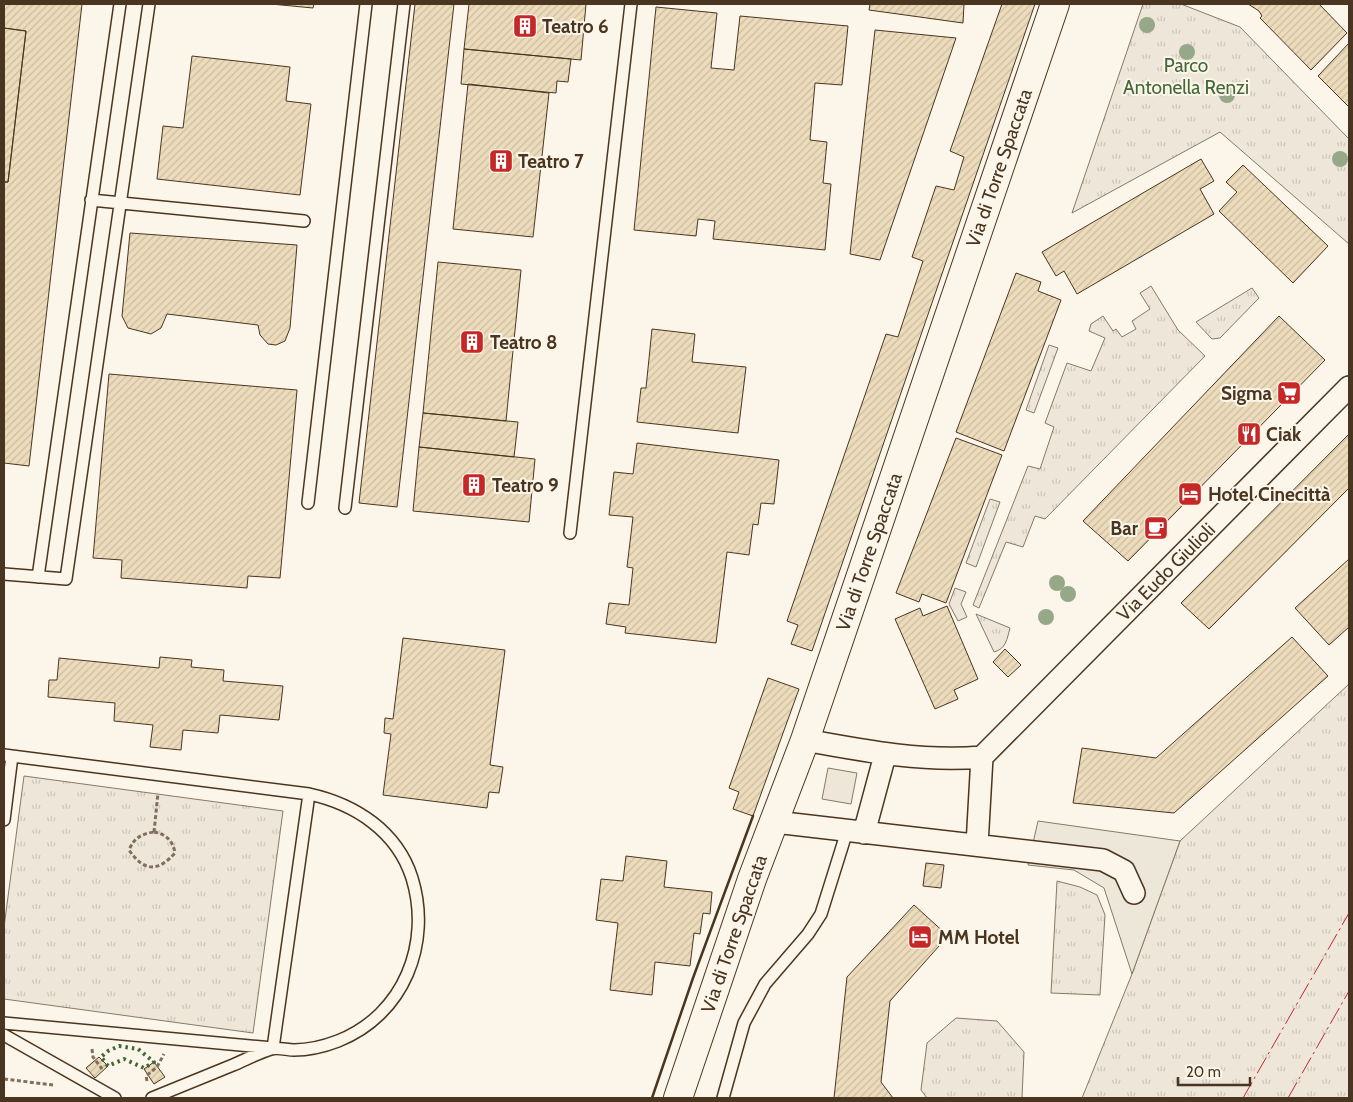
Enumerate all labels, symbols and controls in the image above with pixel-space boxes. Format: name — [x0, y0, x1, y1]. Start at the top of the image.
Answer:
building icon: Teatro 6 — [512, 13, 538, 39]
place label: Teatro 6 — [542, 15, 609, 38]
park label: Parco Antonella Renzi — [1123, 54, 1249, 99]
street label: Via di Torre Spaccata — [961, 86, 1037, 250]
building icon: Teatro 7 — [488, 148, 514, 174]
place label: Teatro 7 — [518, 150, 584, 173]
building icon: Teatro 8 — [459, 329, 485, 355]
place label: Teatro 8 — [490, 331, 557, 354]
supermarket icon: Sigma — [1276, 380, 1302, 406]
place label: Sigma — [1221, 382, 1273, 405]
restaurant icon: Ciak — [1236, 421, 1262, 447]
place label: Ciak — [1266, 423, 1302, 446]
street label: Via di Torre Spaccata — [831, 470, 907, 634]
building icon: Teatro 9 — [461, 472, 487, 498]
place label: Teatro 9 — [492, 474, 559, 497]
hotel icon: Hotel Cinecittà — [1177, 481, 1203, 507]
place label: Hotel Cinecittà — [1208, 483, 1331, 506]
cafe icon: Bar — [1143, 515, 1169, 541]
place label: Bar — [1110, 517, 1139, 540]
street label: Via Eudo Giulioli — [1112, 518, 1220, 626]
street label: Via di Torre Spaccata — [696, 852, 772, 1016]
hotel icon: MM Hotel — [907, 924, 933, 950]
place label: MM Hotel — [938, 926, 1020, 949]
scale bar — [1178, 1054, 1250, 1086]
text: 20 m — [1186, 1063, 1221, 1081]

